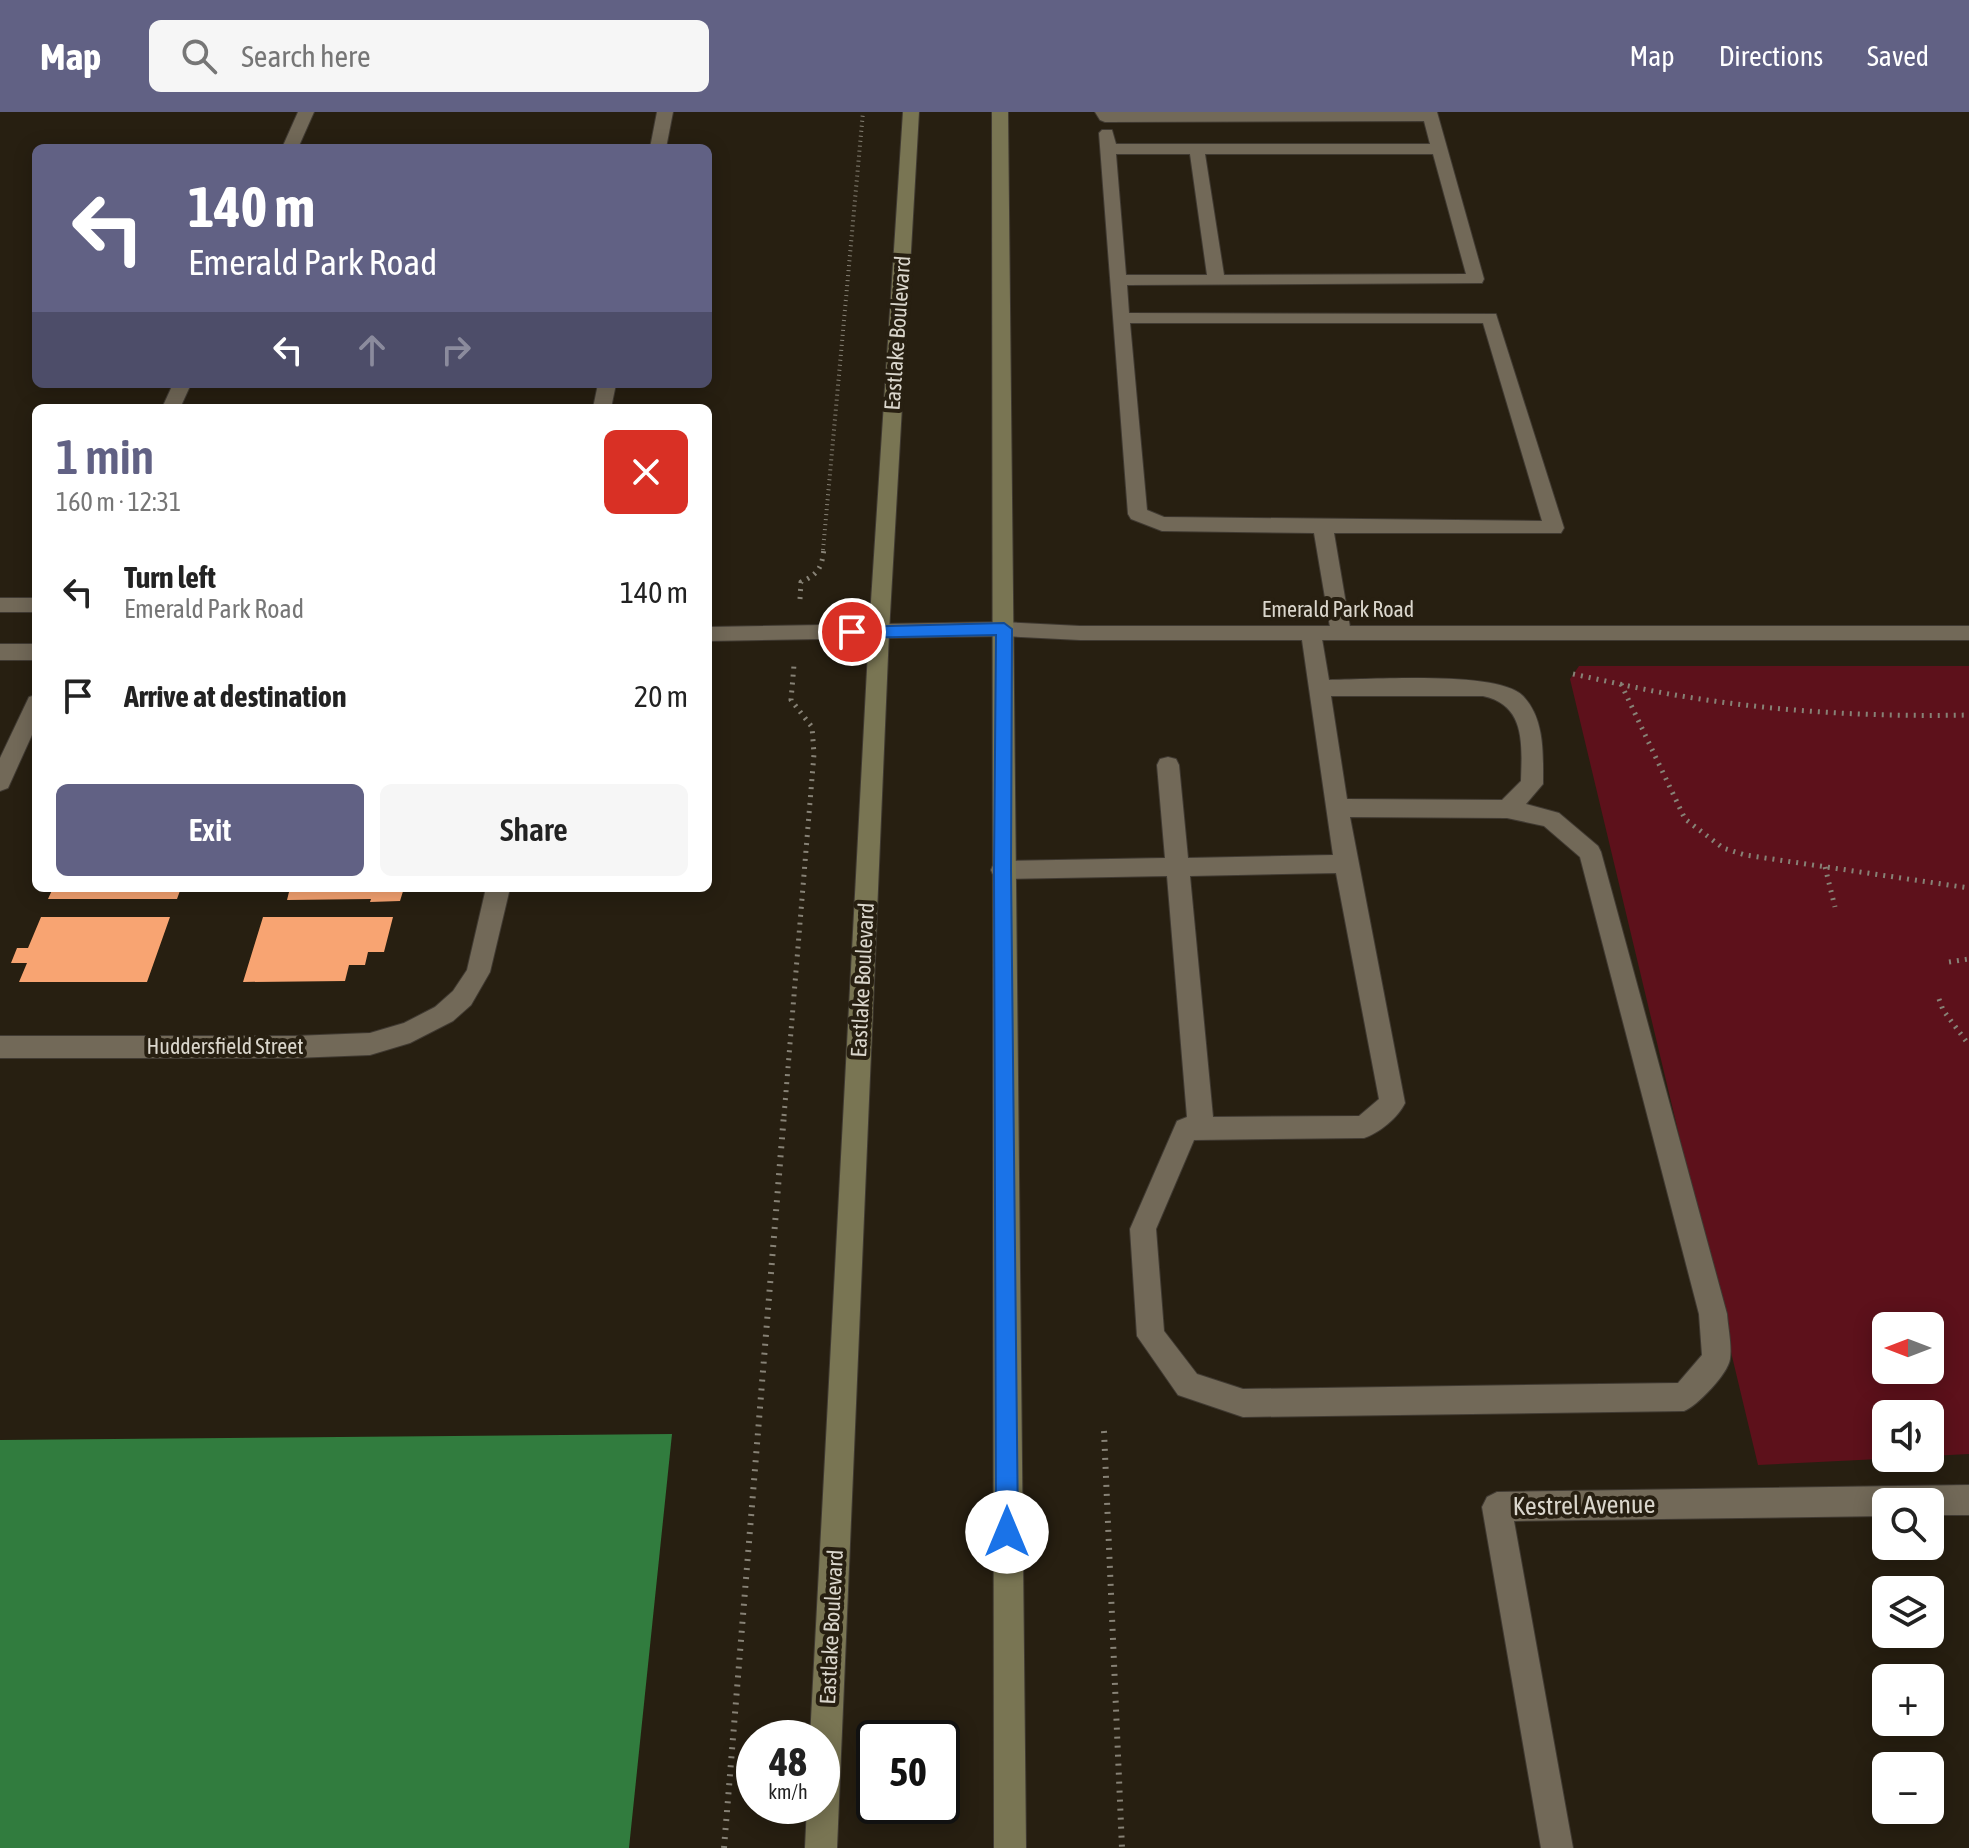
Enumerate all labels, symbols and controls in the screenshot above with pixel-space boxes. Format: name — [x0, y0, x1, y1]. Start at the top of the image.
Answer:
search box — [149, 20, 709, 92]
icon: search — [177, 34, 221, 78]
text: Map — [40, 35, 101, 78]
text: Search here — [241, 39, 371, 73]
text: Map — [1630, 40, 1675, 72]
text: Directions — [1719, 40, 1823, 72]
text: Saved — [1867, 40, 1929, 72]
text: 140 m — [188, 175, 315, 239]
icon: left — [56, 176, 160, 280]
text: Emerald Park Road — [188, 241, 437, 283]
street label: Eastlake Boulevard — [879, 255, 915, 411]
icon: left — [266, 328, 310, 372]
icon: ahead — [350, 328, 394, 372]
icon: right — [434, 328, 478, 372]
text: 1 min — [56, 429, 154, 484]
button: close — [604, 430, 688, 514]
text: 160 m · 12:31 — [56, 487, 181, 517]
text: Turn left — [124, 560, 216, 594]
icon: left — [56, 570, 100, 614]
text: 140 m — [620, 575, 688, 609]
text: Emerald Park Road — [124, 594, 304, 624]
street label: Emerald Park Road — [1262, 596, 1414, 622]
pin — [818, 598, 886, 666]
icon: arrive — [830, 610, 874, 654]
icon: arrive — [56, 674, 100, 718]
text: Arrive at destination — [124, 679, 346, 713]
text: 20 m — [634, 679, 688, 713]
button: Exit — [56, 784, 364, 876]
button: Share — [380, 784, 688, 876]
street label: Eastlake Boulevard — [845, 902, 879, 1058]
street label: Huddersfield Street — [147, 1033, 303, 1059]
north arrow — [1872, 1312, 1944, 1384]
map controls — [1872, 1312, 1944, 1824]
button: sound — [1872, 1400, 1944, 1472]
button: search — [1872, 1488, 1944, 1560]
street label: Kestrel Avenue — [1512, 1489, 1656, 1521]
position arrow — [965, 1490, 1049, 1574]
street label: Eastlake Boulevard — [814, 1549, 848, 1705]
button: layers — [1872, 1576, 1944, 1648]
button: + — [1872, 1664, 1944, 1736]
speed limit sign: 50 — [856, 1720, 960, 1824]
text: 48 — [769, 1739, 807, 1784]
button: − — [1872, 1752, 1944, 1824]
text: km/h — [768, 1780, 808, 1803]

